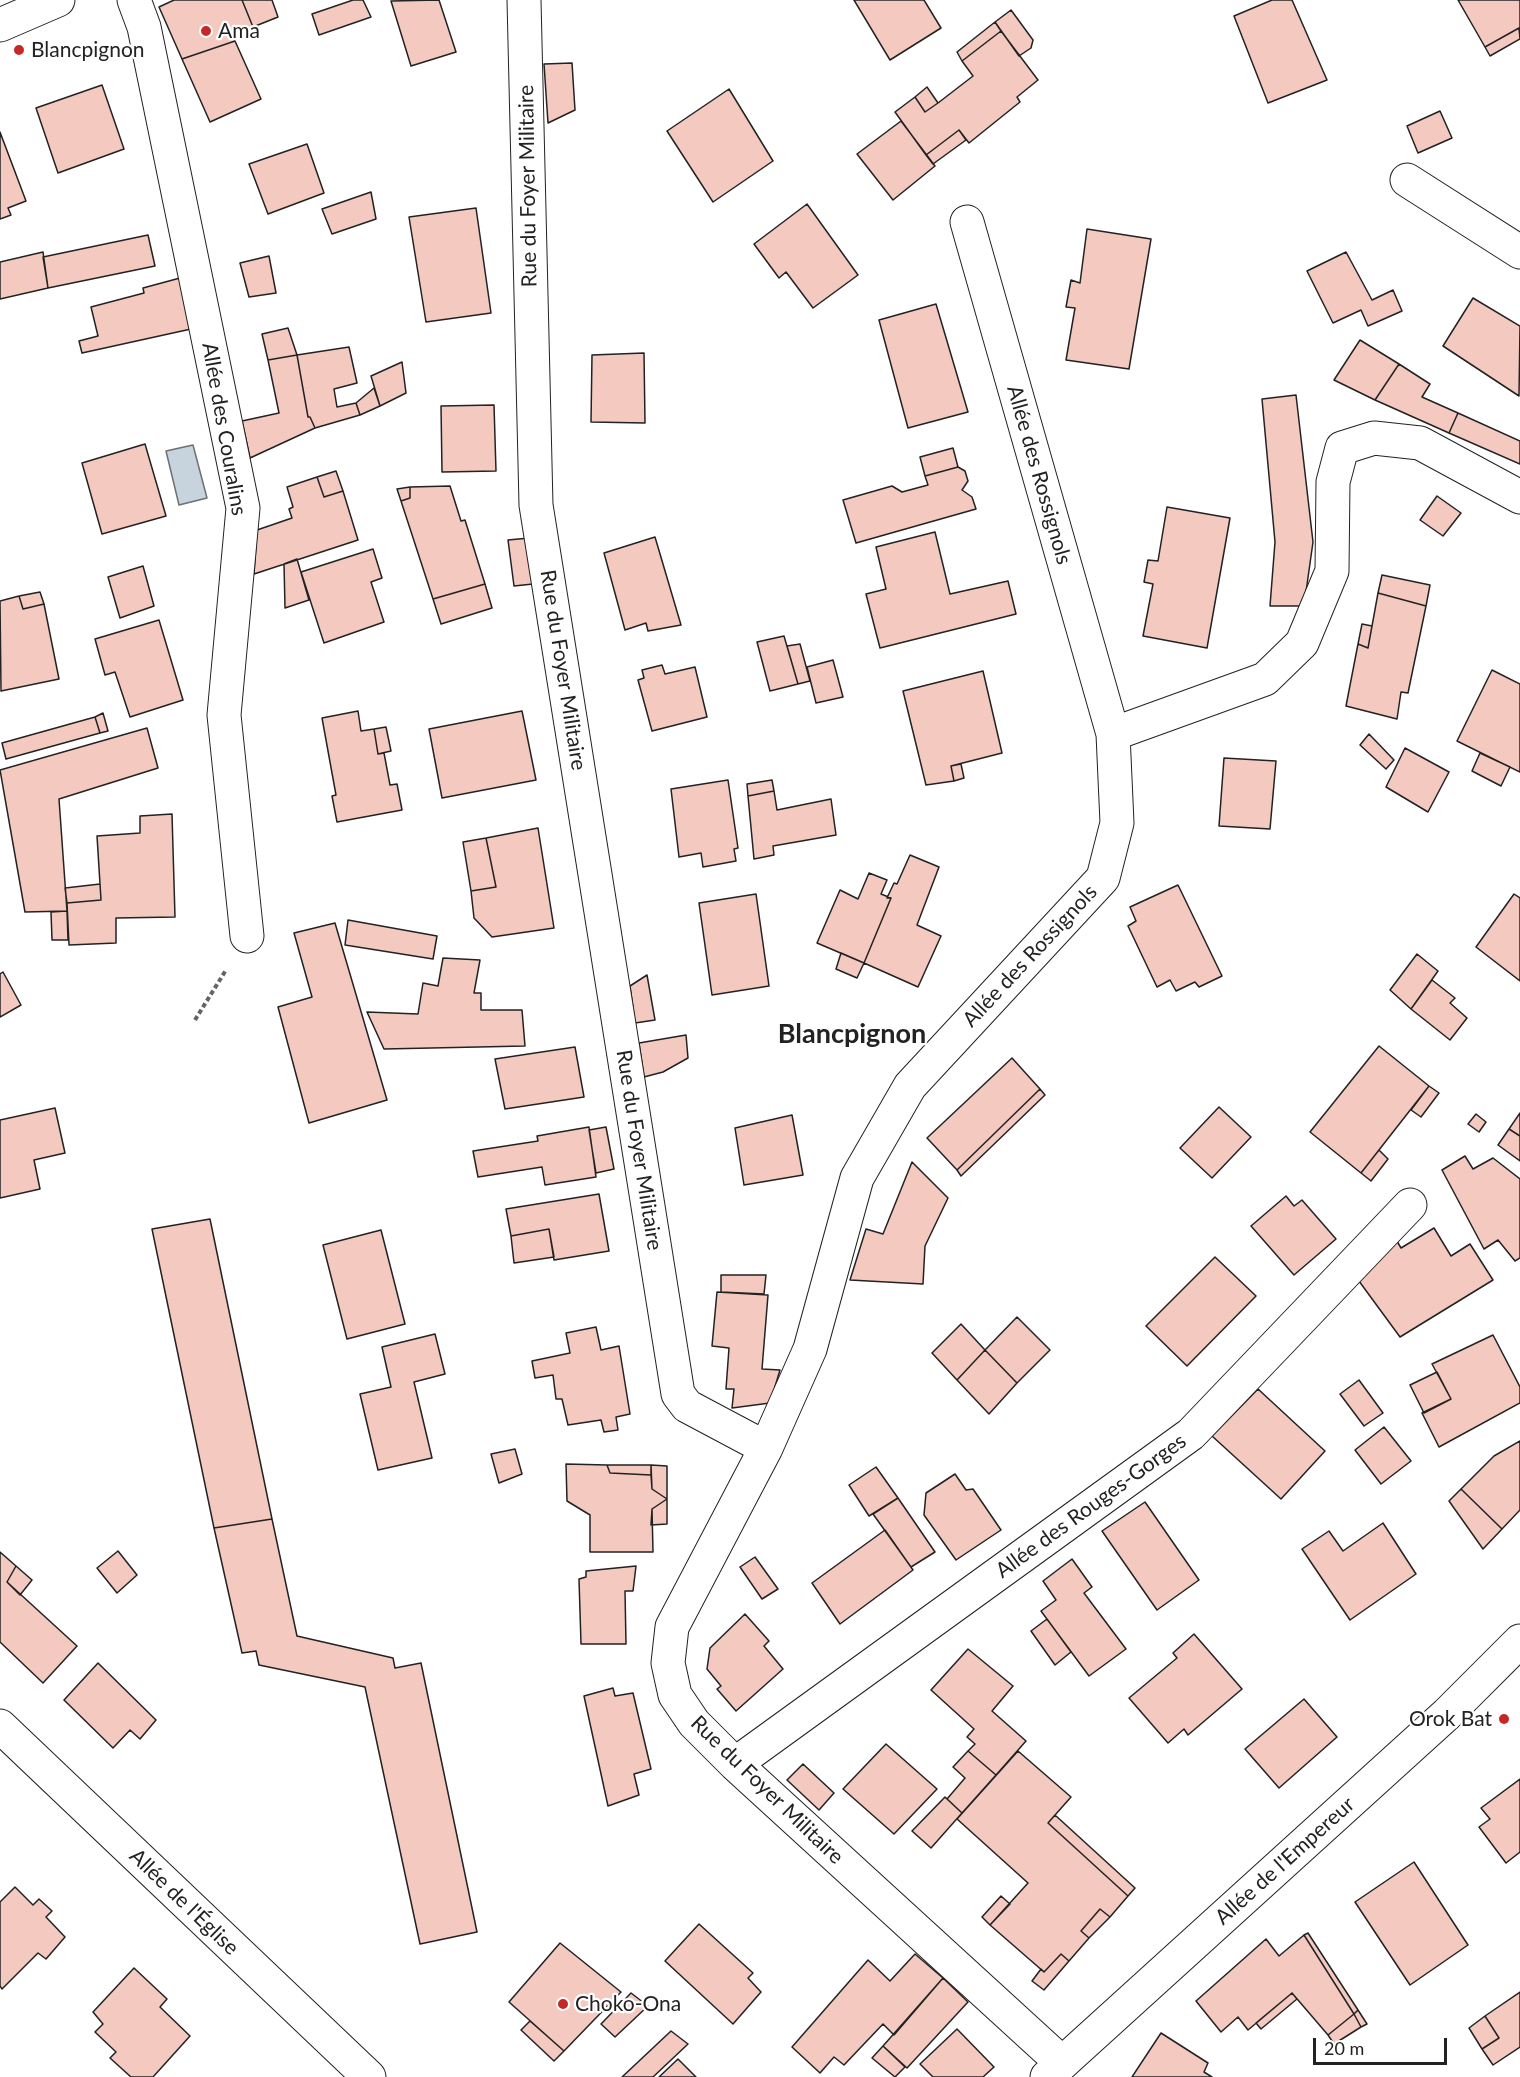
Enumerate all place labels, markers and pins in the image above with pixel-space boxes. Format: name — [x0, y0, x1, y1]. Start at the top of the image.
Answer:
place label: Ama — [218, 18, 260, 44]
marker: Ama — [199, 24, 213, 38]
place label: Blancpignon — [31, 37, 145, 63]
marker: Blancpignon — [12, 43, 26, 57]
place label: Orok Bat — [1409, 1706, 1492, 1732]
marker: Orok Bat — [1497, 1712, 1511, 1726]
place label: Choko-Ona — [575, 1991, 681, 2017]
marker: Choko-Ona — [556, 1997, 570, 2011]

